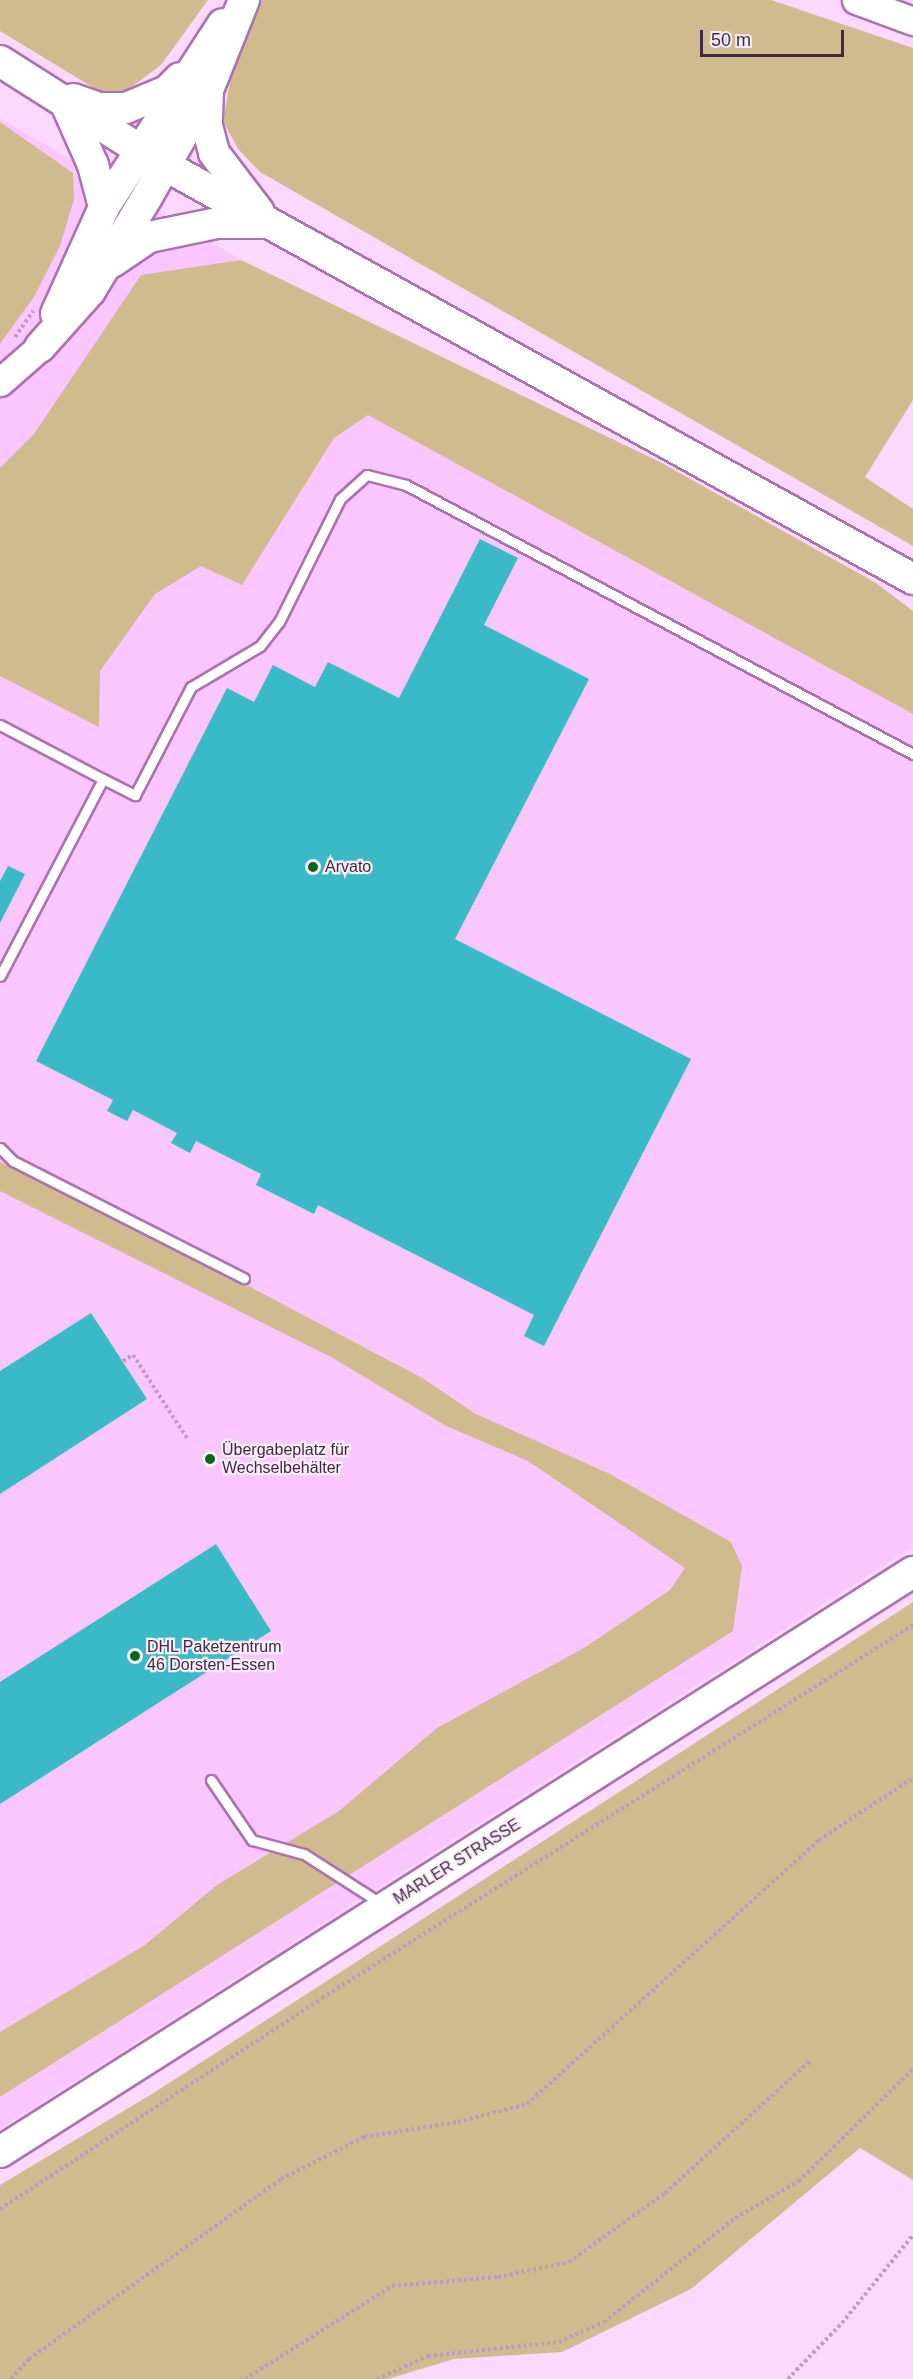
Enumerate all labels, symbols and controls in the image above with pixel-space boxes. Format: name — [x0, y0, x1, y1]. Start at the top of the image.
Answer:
scale bar — [703, 18, 847, 56]
text: 50 m — [711, 30, 751, 50]
place label: Arvato — [325, 857, 371, 877]
marker: Arvato — [306, 860, 320, 874]
place label: Übergabeplatz für Wechselbehälter — [222, 1440, 349, 1478]
marker: Übergabeplatz für Wechselbehälter — [203, 1452, 217, 1466]
place label: DHL Paketzentrum 46 Dorsten-Essen — [147, 1637, 282, 1675]
marker: DHL Paketzentrum 46 Dorsten-Essen — [128, 1649, 142, 1663]
street label: MARLER STRASSE — [390, 1815, 524, 1909]

